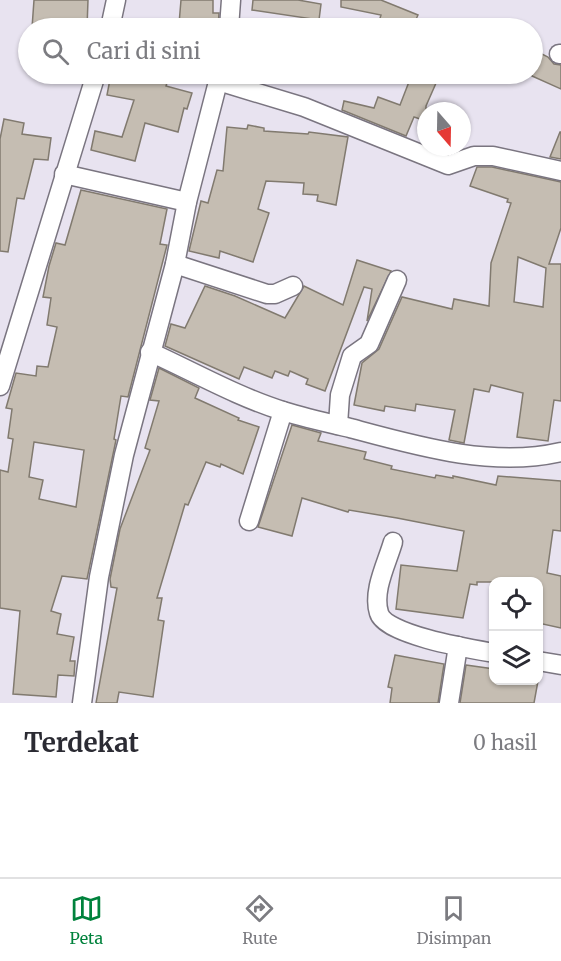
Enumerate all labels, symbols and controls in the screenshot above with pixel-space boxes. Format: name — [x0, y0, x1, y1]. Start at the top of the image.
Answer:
search box — [18, 18, 543, 84]
icon: search — [39, 35, 72, 68]
text: Cari di sini — [87, 37, 201, 65]
north arrow — [417, 102, 471, 156]
map controls — [489, 577, 543, 685]
button: locate — [489, 577, 543, 631]
button: layers — [489, 631, 543, 685]
text: Terdekat — [24, 726, 139, 759]
text: 0 hasil — [473, 730, 537, 755]
tab: Peta — [70, 892, 103, 948]
tab: Rute — [242, 892, 277, 948]
tab: Disimpan — [417, 892, 491, 948]

